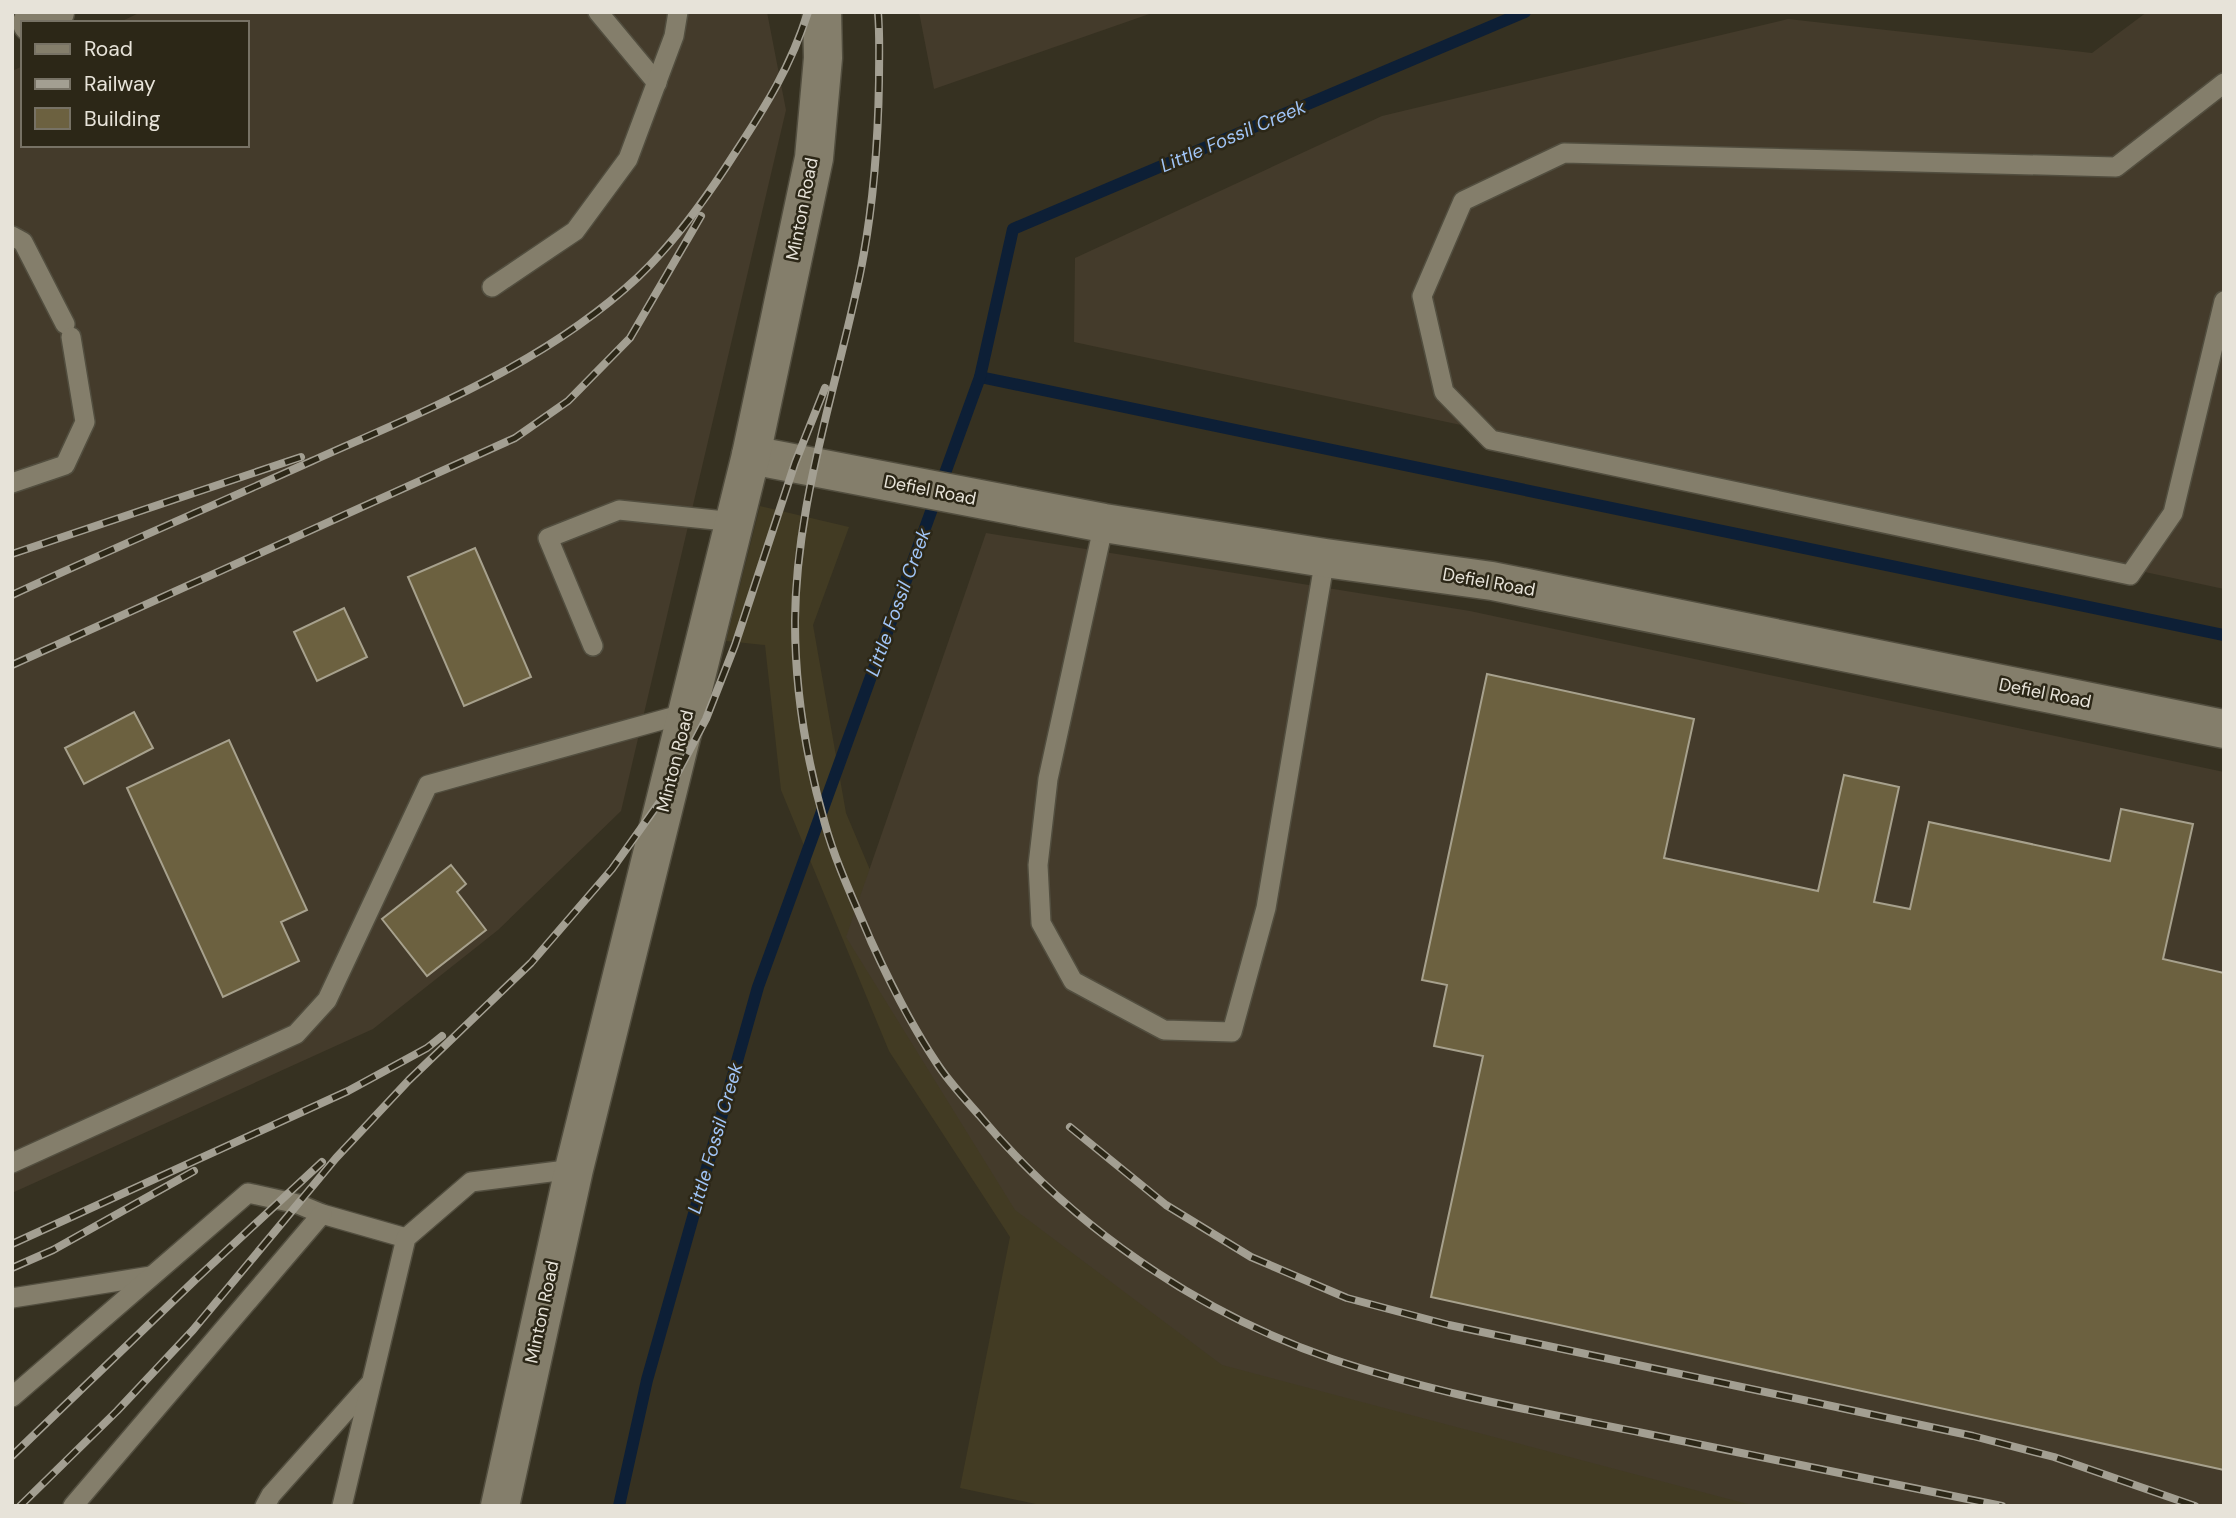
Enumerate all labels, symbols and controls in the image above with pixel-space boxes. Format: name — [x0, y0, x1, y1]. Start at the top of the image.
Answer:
legend — [21, 21, 248, 147]
text: Road — [84, 35, 133, 63]
text: Railway — [84, 70, 156, 98]
water label: Little Fossil Creek — [1156, 94, 1310, 178]
text: Building — [84, 105, 161, 133]
street label: Minton Road — [780, 156, 824, 262]
street label: Defiel Road — [882, 469, 978, 511]
water label: Little Fossil Creek — [860, 524, 936, 679]
street label: Defiel Road — [1441, 562, 1537, 602]
street label: Defiel Road — [1997, 672, 2093, 714]
street label: Minton Road — [651, 707, 699, 815]
water label: Little Fossil Creek — [682, 1059, 749, 1216]
street label: Minton Road — [519, 1258, 565, 1366]

